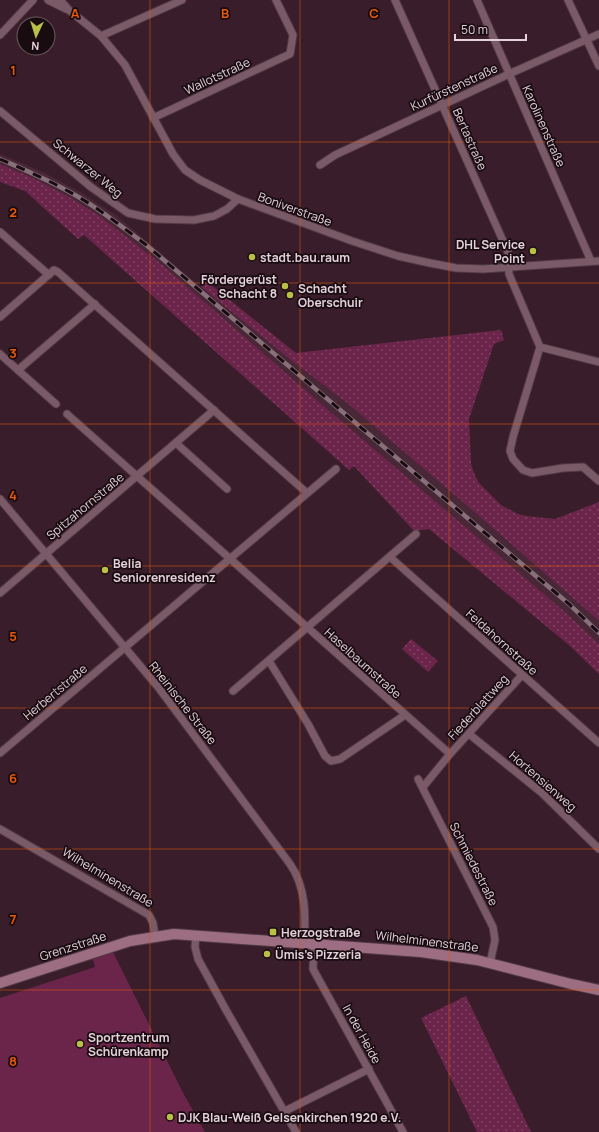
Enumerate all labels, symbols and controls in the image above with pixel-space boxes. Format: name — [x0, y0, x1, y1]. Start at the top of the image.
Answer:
text: A — [71, 4, 80, 22]
text: B — [221, 4, 229, 22]
text: C — [369, 4, 379, 22]
north arrow — [16, 16, 56, 56]
scale bar — [455, 16, 526, 42]
text: 50 m — [461, 21, 488, 38]
text: N — [31, 39, 40, 54]
street label: Wallotstraße — [181, 53, 253, 99]
street label: Kurfürstenstraße — [408, 59, 500, 115]
text: 1 — [10, 61, 16, 79]
street label: Karolinenstraße — [518, 82, 570, 170]
street label: Bertastraße — [449, 105, 491, 173]
street label: Schwarzer Weg — [50, 135, 126, 201]
street label: Boniverstraße — [256, 188, 334, 230]
text: 2 — [9, 203, 17, 221]
place label: DHL Service Point — [456, 236, 525, 267]
marker: DHL Service Point — [528, 246, 538, 256]
place label: stadt.bau.raum — [260, 249, 350, 266]
marker: stadt.bau.raum — [247, 252, 257, 262]
place label: Fördergerüst Schacht 8 — [201, 271, 277, 302]
place label: Schacht Oberschuir — [298, 280, 363, 311]
marker: Fördergerüst Schacht 8 — [280, 281, 290, 291]
marker: Schacht Oberschuir — [285, 290, 295, 300]
text: 3 — [9, 344, 17, 362]
street label: Spitzahornstraße — [43, 468, 127, 544]
text: 4 — [9, 486, 17, 504]
place label: Belia Seniorenresidenz — [113, 555, 216, 586]
marker: Belia Seniorenresidenz — [100, 565, 110, 575]
street label: Feldahornstraße — [462, 605, 542, 679]
street label: Haselbaumstraße — [321, 624, 405, 702]
text: 5 — [9, 627, 17, 645]
street label: Rheinische Straße — [145, 658, 221, 748]
street label: Herbertstraße — [19, 660, 91, 724]
street label: Fiederblattweg — [444, 671, 512, 743]
street label: Hortensienweg — [506, 747, 580, 815]
text: 6 — [9, 769, 17, 787]
street label: Schmiedestraße — [446, 819, 502, 909]
street label: Wilhelminenstraße — [59, 843, 157, 911]
text: 7 — [10, 910, 17, 928]
place label: Herzogstraße — [281, 924, 360, 941]
street label: Wilhelminenstraße — [375, 926, 479, 956]
street label: Grenzstraße — [38, 927, 108, 965]
marker: Herzogstraße — [268, 927, 278, 937]
place label: Ümis's Pizzeria — [275, 946, 361, 963]
marker: Ümis's Pizzeria — [262, 949, 272, 959]
street label: In der Heide — [339, 1001, 385, 1067]
place label: Sportzentrum Schürenkamp — [88, 1029, 170, 1060]
marker: Sportzentrum Schürenkamp — [75, 1039, 85, 1049]
text: 8 — [9, 1052, 17, 1070]
place label: DJK Blau-Weiß Gelsenkirchen 1920 e.V. — [178, 1109, 401, 1126]
marker: DJK Blau-Weiß Gelsenkirchen 1920 e.V. — [165, 1112, 175, 1122]

